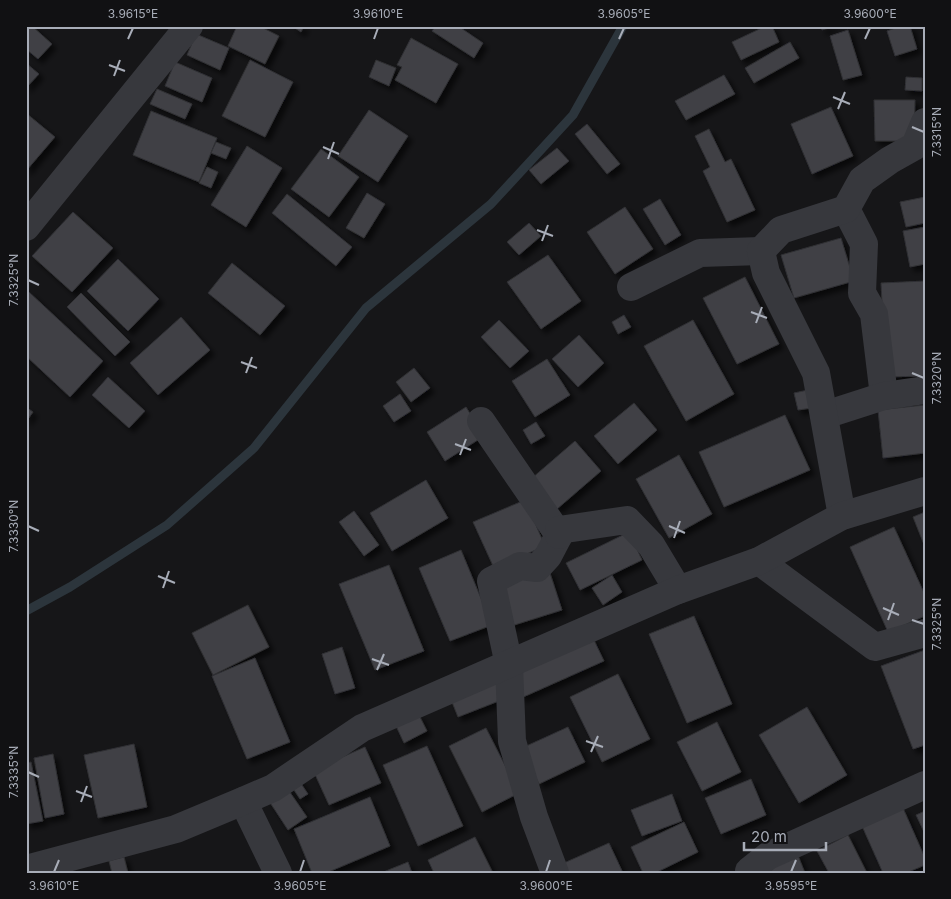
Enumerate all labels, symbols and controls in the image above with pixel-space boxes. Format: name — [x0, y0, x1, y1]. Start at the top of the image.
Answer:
text: 3.9615°E — [108, 6, 158, 21]
text: 3.9610°E — [353, 6, 403, 21]
text: 3.9605°E — [598, 6, 650, 21]
text: 3.9600°E — [843, 6, 897, 21]
text: 7.3315°N — [929, 107, 944, 157]
text: 7.3325°N — [6, 254, 21, 306]
text: 7.3320°N — [929, 352, 944, 404]
text: 7.3330°N — [6, 500, 21, 552]
text: 7.3325°N — [929, 598, 944, 650]
text: 7.3335°N — [6, 746, 21, 798]
scale bar — [744, 819, 826, 851]
text: 20 m — [751, 827, 787, 846]
text: 3.9610°E — [29, 878, 79, 893]
text: 3.9605°E — [274, 878, 326, 893]
text: 3.9600°E — [519, 878, 573, 893]
text: 3.9595°E — [765, 878, 817, 893]

